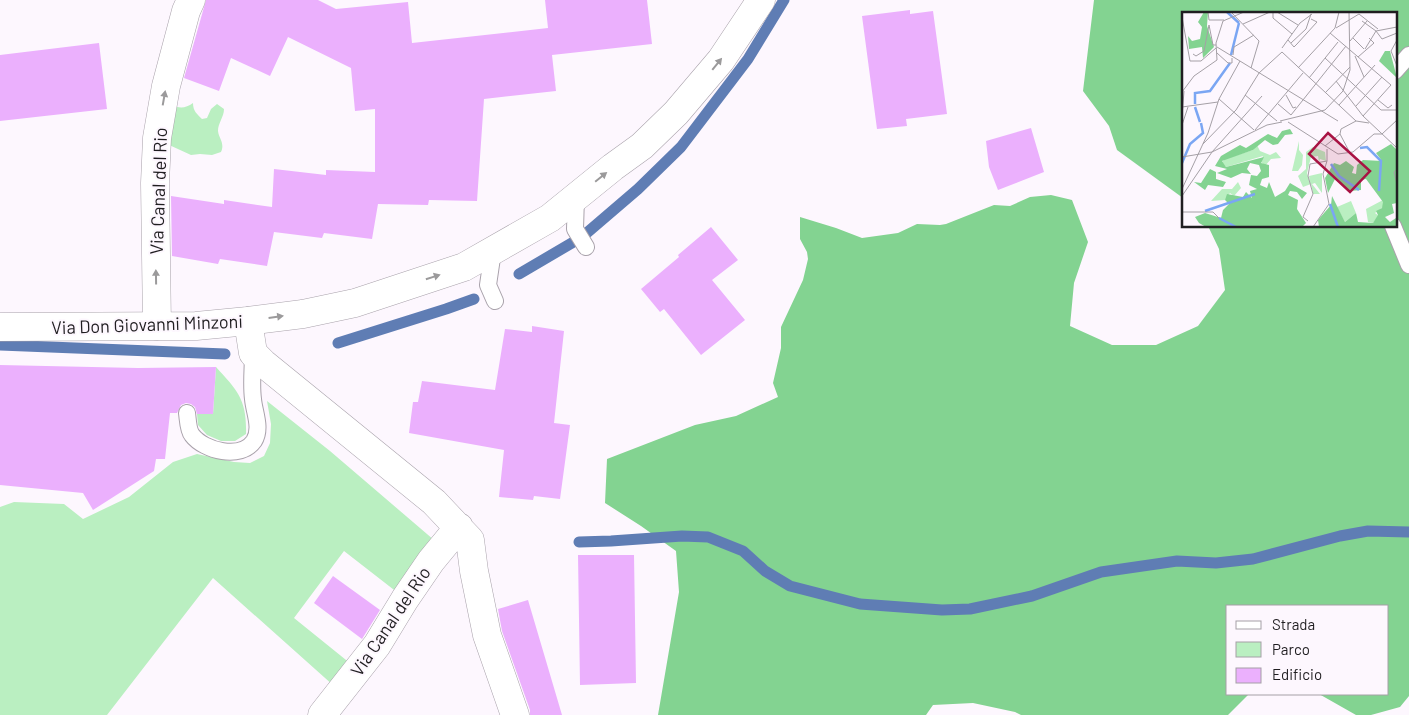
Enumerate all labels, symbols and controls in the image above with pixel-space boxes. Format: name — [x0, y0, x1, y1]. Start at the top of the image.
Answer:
inset map — [1182, 12, 1396, 228]
one-way arrow — [712, 58, 723, 71]
one-way arrow — [160, 89, 168, 105]
street label: Via Canal del Rio — [145, 127, 171, 255]
one-way arrow — [594, 171, 607, 182]
one-way arrow — [152, 269, 160, 285]
one-way arrow — [426, 273, 441, 281]
street label: Via Don Giovanni Minzoni — [51, 310, 243, 338]
one-way arrow — [268, 313, 284, 321]
street label: Via Canal del Rio — [345, 562, 435, 680]
legend — [1226, 605, 1389, 695]
text: Strada — [1272, 615, 1315, 633]
text: Parco — [1272, 640, 1310, 658]
text: Edificio — [1272, 665, 1322, 683]

